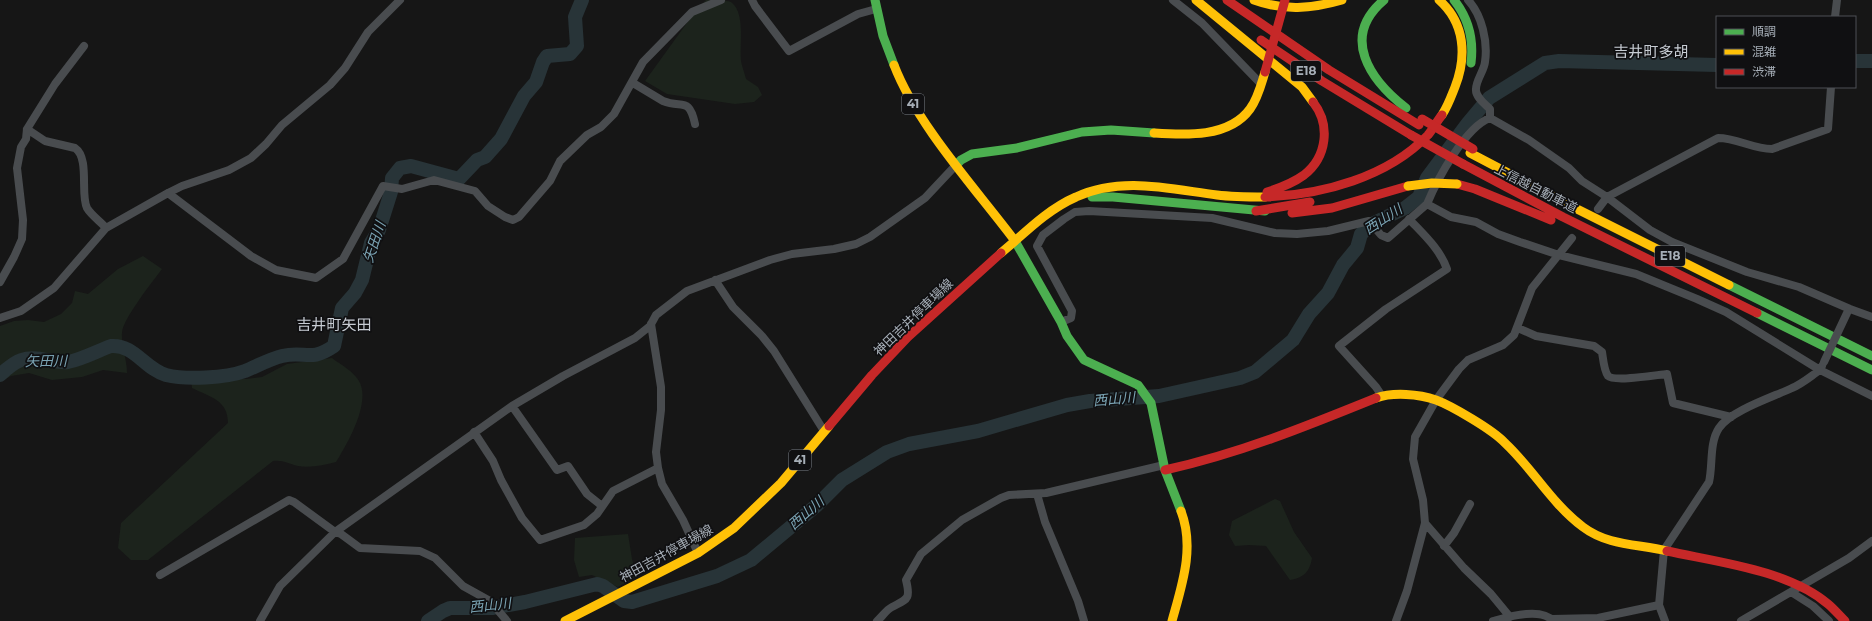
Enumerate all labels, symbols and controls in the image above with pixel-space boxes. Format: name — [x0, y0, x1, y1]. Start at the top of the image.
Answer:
legend — [1716, 16, 1856, 88]
text: 順調 — [1752, 24, 1776, 39]
district label: 吉井町多胡 — [1613, 42, 1689, 61]
text: 混雑 — [1752, 44, 1776, 59]
road number: E18 — [1291, 61, 1321, 81]
text: 渋滞 — [1752, 64, 1776, 79]
road number: 41 — [902, 94, 924, 114]
street label: 上信越自動車道 — [1492, 160, 1580, 216]
water label: 西山川 — [1360, 199, 1407, 238]
water label: 矢田川 — [359, 217, 390, 265]
road number: E18 — [1655, 246, 1685, 266]
street label: 神田吉井停車場線 — [870, 275, 956, 359]
district label: 吉井町矢田 — [296, 315, 372, 334]
water label: 矢田川 — [25, 352, 69, 370]
water label: 西山川 — [1092, 388, 1138, 410]
road number: 41 — [789, 450, 811, 470]
water label: 西山川 — [784, 491, 829, 534]
street label: 神田吉井停車場線 — [617, 521, 715, 585]
water label: 西山川 — [468, 594, 514, 616]

